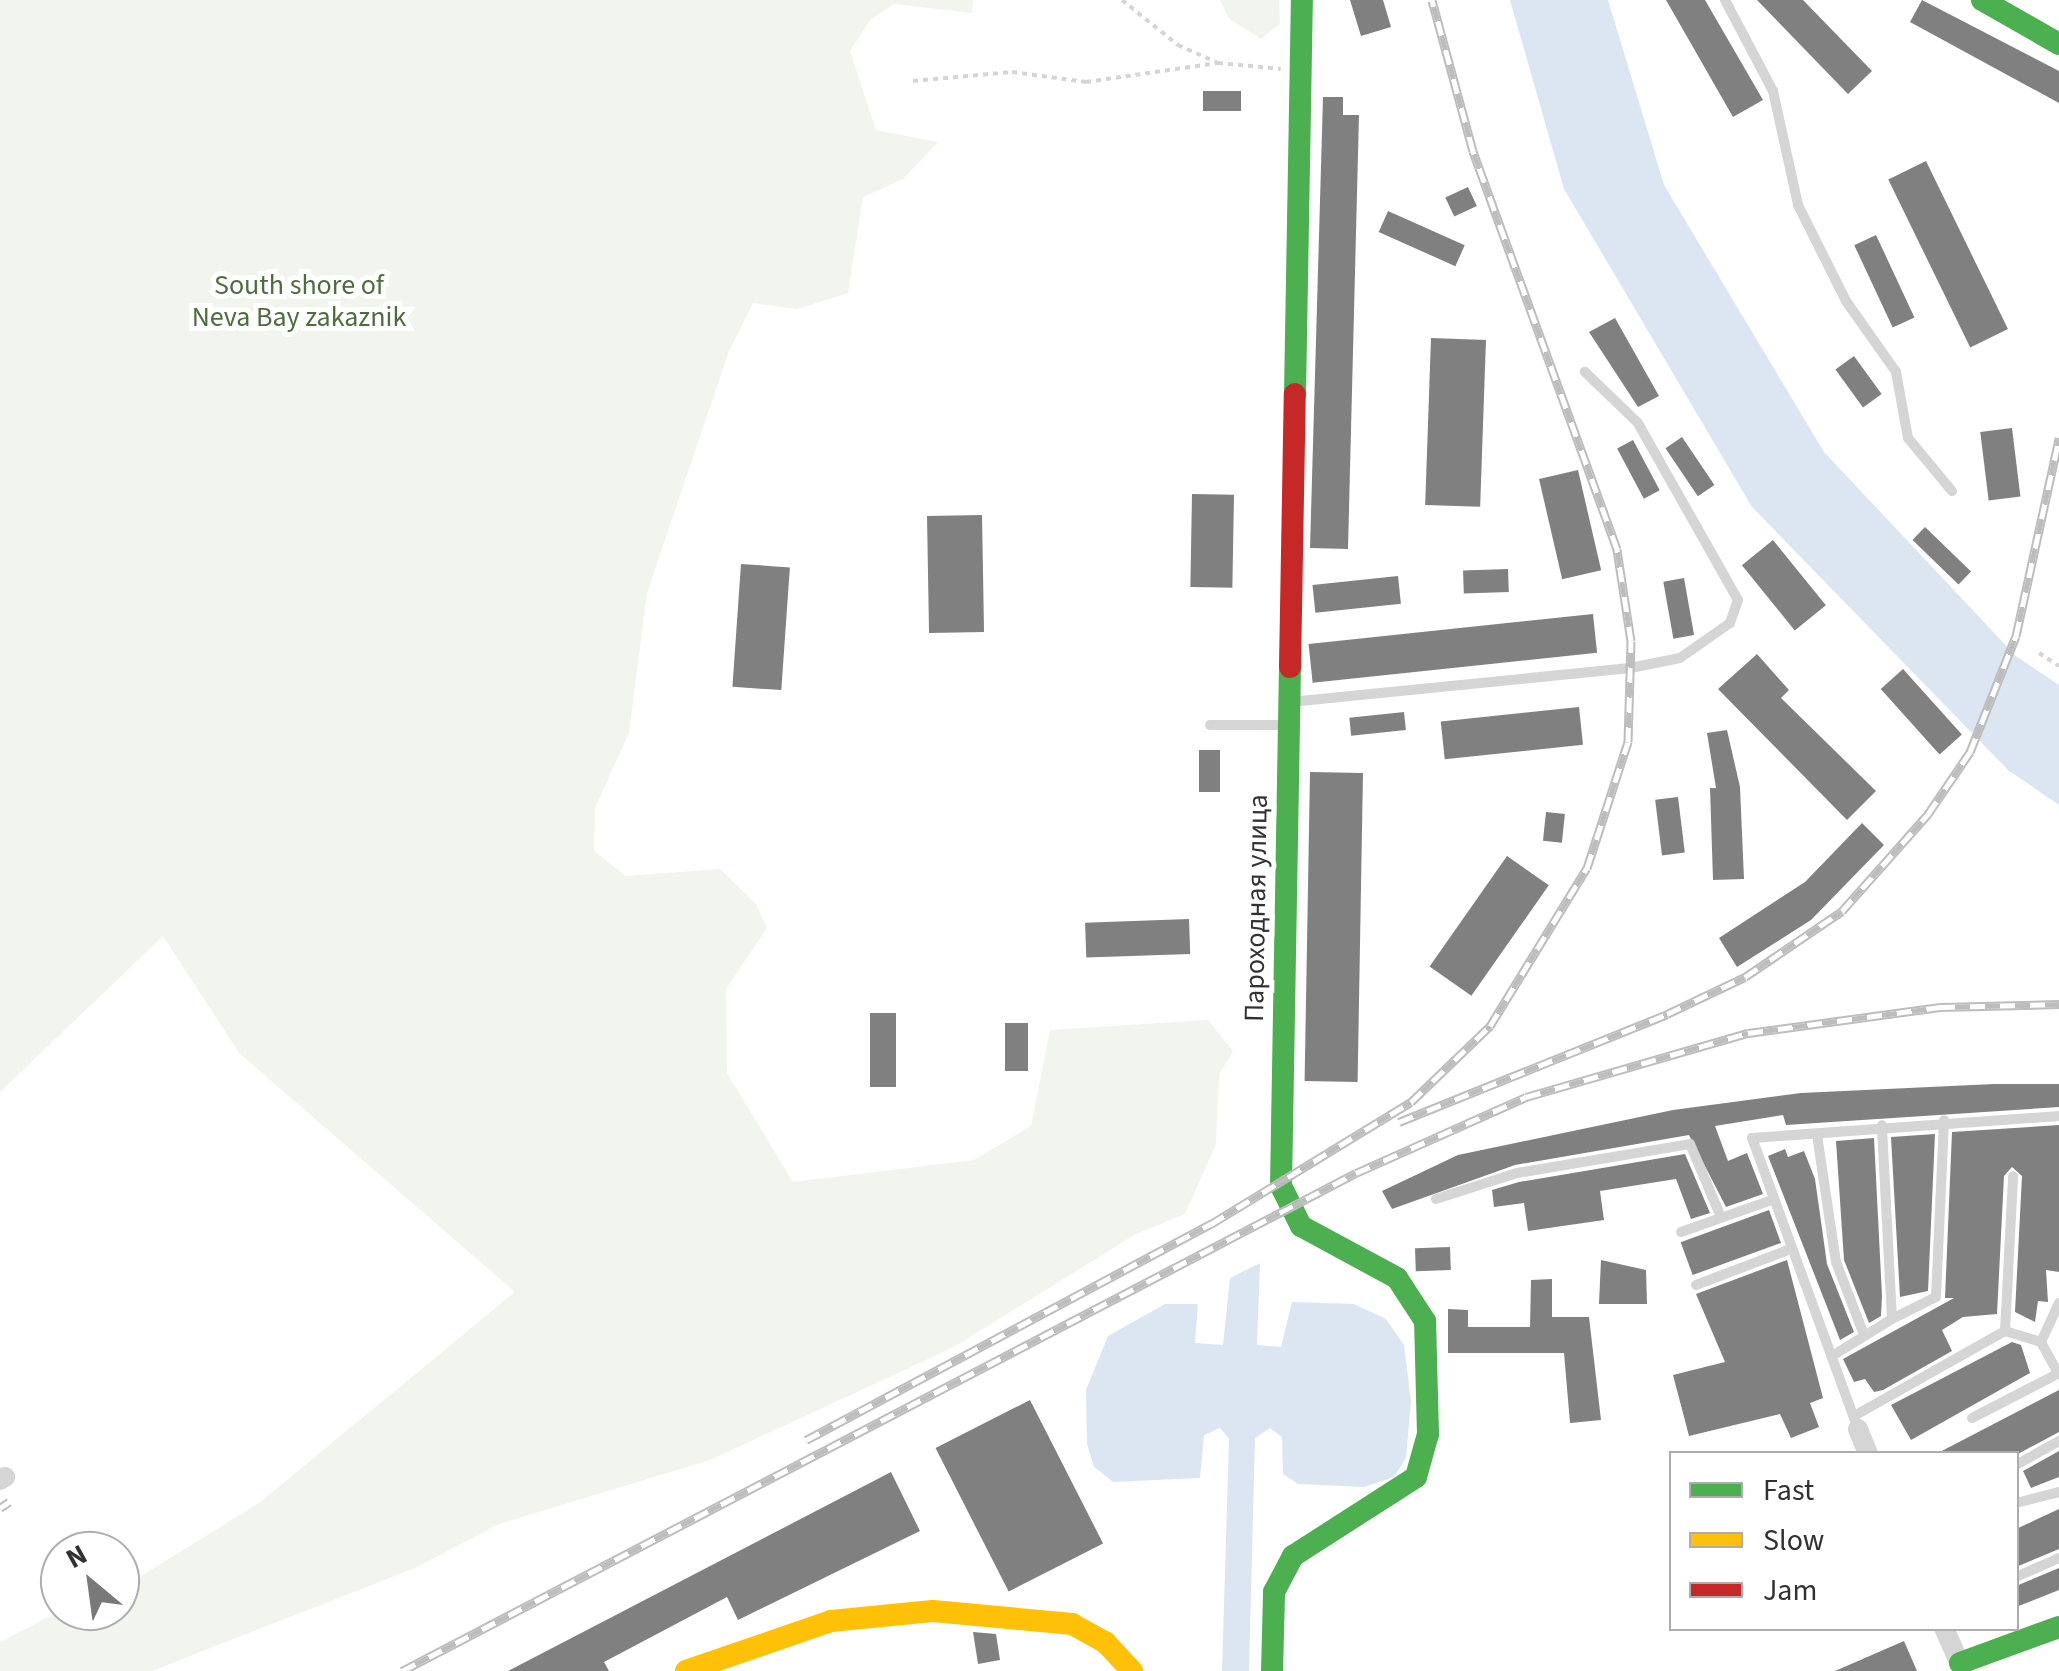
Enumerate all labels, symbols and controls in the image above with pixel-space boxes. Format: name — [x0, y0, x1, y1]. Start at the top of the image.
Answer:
park label: South shore of Neva Bay zakaznik — [192, 268, 406, 334]
street label: Пароходная улица — [1237, 794, 1275, 1022]
legend — [1669, 1451, 2019, 1631]
text: Fast — [1763, 1469, 1814, 1512]
text: Slow — [1763, 1519, 1824, 1562]
north arrow — [40, 1531, 140, 1631]
text: N — [59, 1535, 94, 1579]
text: Jam — [1763, 1569, 1817, 1612]

